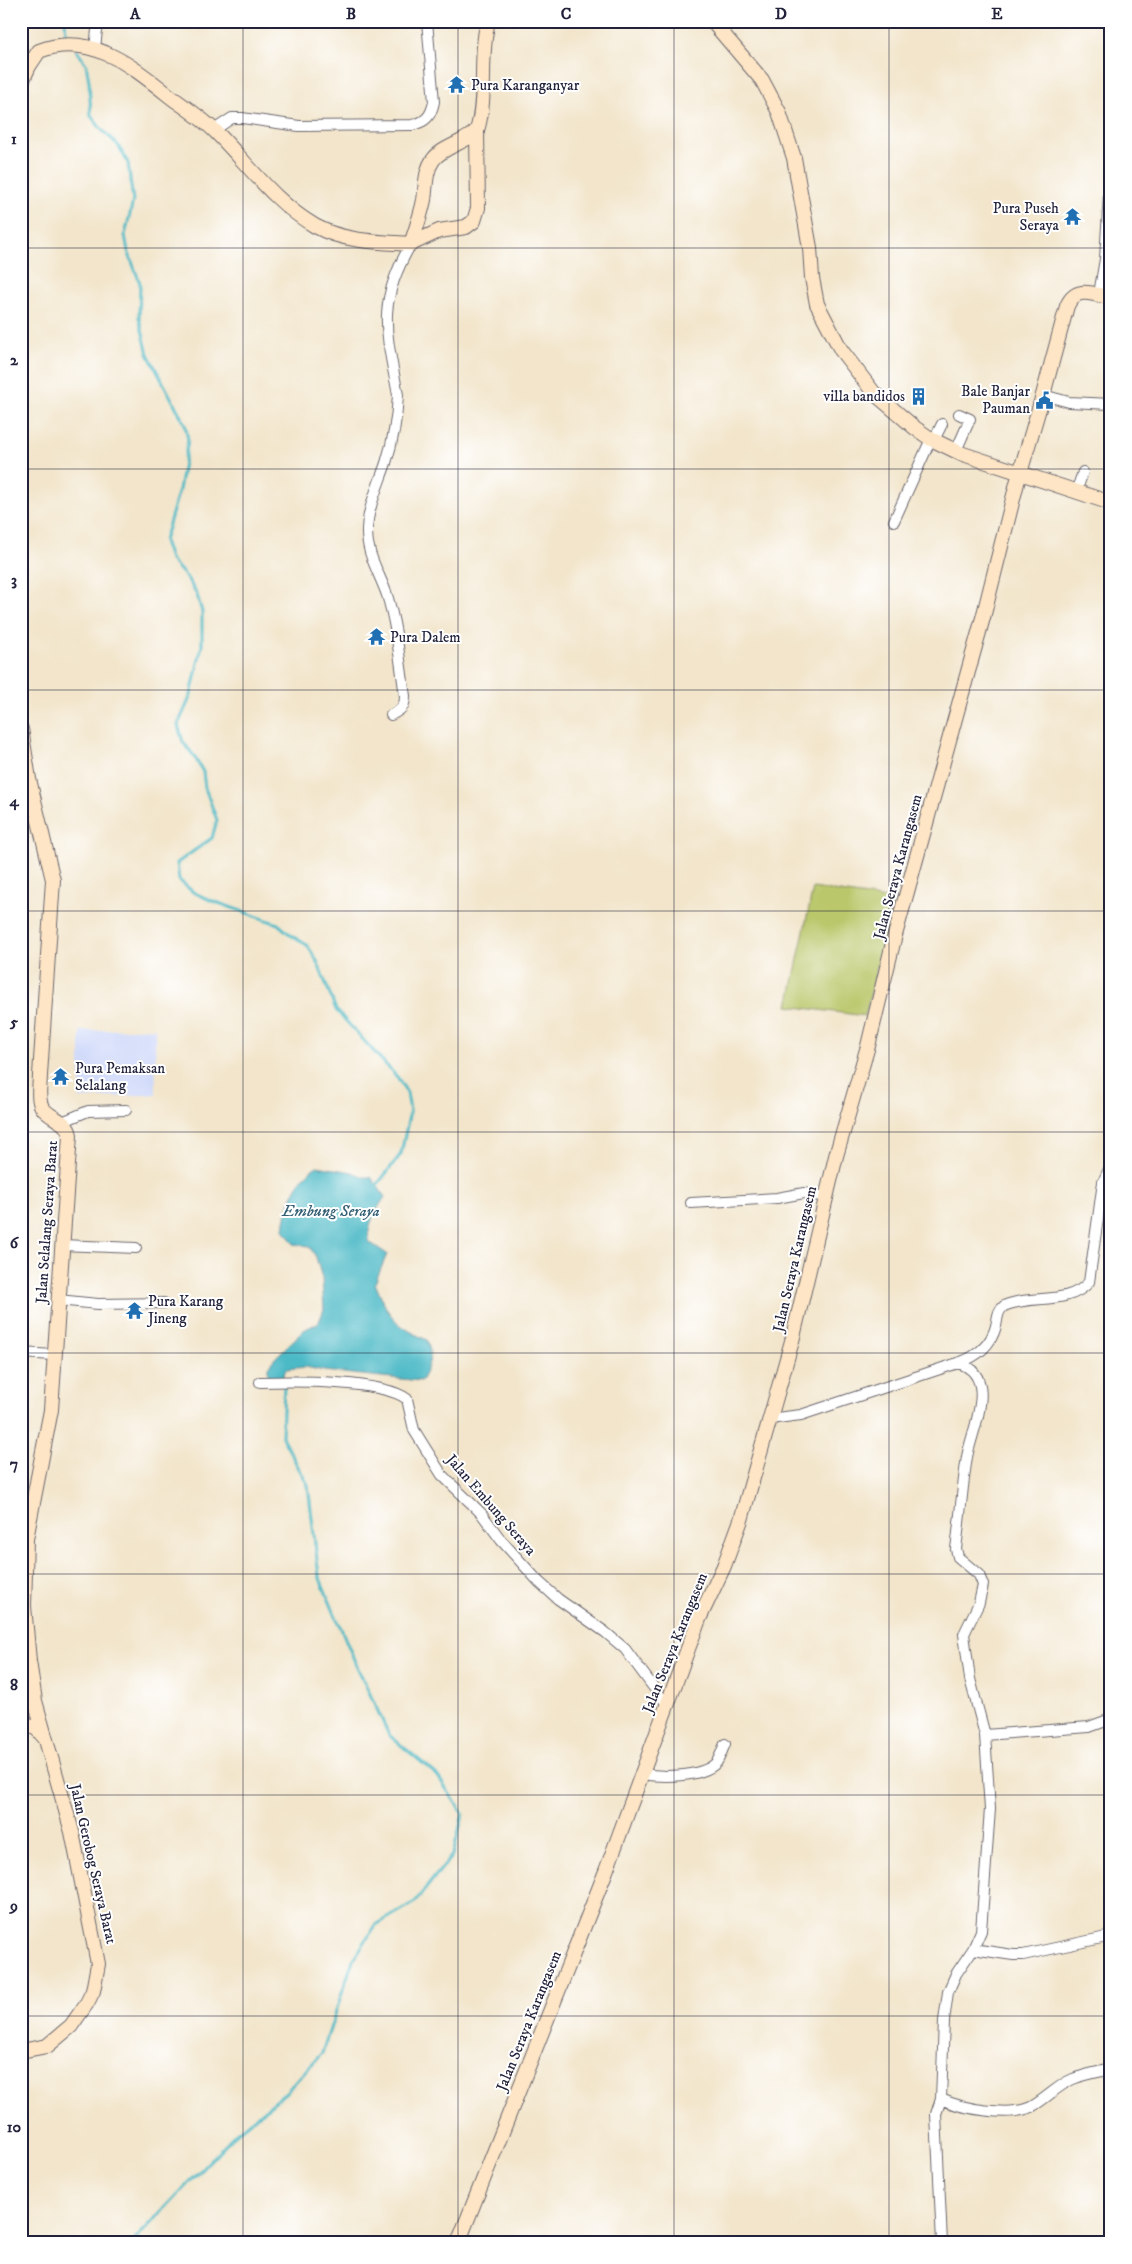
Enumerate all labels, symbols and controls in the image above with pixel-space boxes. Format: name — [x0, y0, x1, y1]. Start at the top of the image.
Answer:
text: A — [129, 4, 141, 24]
text: B — [346, 4, 356, 24]
text: C — [561, 4, 571, 24]
text: D — [775, 4, 787, 24]
text: E — [991, 4, 1003, 24]
temple icon: Pura Karanganyar — [447, 75, 467, 95]
place label: Pura Karanganyar — [471, 76, 580, 95]
text: 1 — [11, 129, 17, 149]
place label: Pura Puseh Seraya — [993, 199, 1060, 235]
temple icon: Pura Puseh Seraya — [1063, 207, 1083, 227]
text: 2 — [10, 350, 19, 370]
place label: Bale Banjar Pauman — [961, 382, 1030, 418]
building icon: villa bandidos — [909, 386, 929, 406]
place label: villa bandidos — [823, 387, 905, 406]
public building icon: Bale Banjar Pauman — [1034, 390, 1054, 410]
text: 3 — [11, 570, 17, 590]
temple icon: Pura Dalem — [366, 627, 386, 647]
place label: Pura Dalem — [390, 628, 461, 647]
text: 4 — [8, 791, 19, 811]
street label: Jalan Seraya Karangasem — [869, 792, 927, 944]
text: 5 — [9, 1012, 18, 1032]
place label: Pura Pemaksan Selalang — [75, 1059, 165, 1095]
temple icon: Pura Pemaksan Selalang — [51, 1067, 71, 1087]
street label: Jalan Selalang Seraya Barat — [32, 1140, 62, 1306]
street label: Jalan Seraya Karangasem — [768, 1184, 821, 1336]
water label: Embung Seraya — [281, 1201, 380, 1221]
text: 6 — [10, 1233, 20, 1253]
place label: Pura Karang Jineng — [146, 1292, 224, 1328]
temple icon: Pura Karang Jineng — [124, 1300, 144, 1320]
street label: Jalan Embung Seraya — [441, 1449, 541, 1560]
text: 7 — [10, 1454, 18, 1474]
street label: Jalan Seraya Karangasem — [637, 1570, 712, 1718]
text: 8 — [10, 1675, 18, 1695]
street label: Jalan Gerobog Seraya Barat — [65, 1780, 121, 1946]
text: 9 — [9, 1896, 18, 1916]
street label: Jalan Seraya Karangasem — [491, 1948, 566, 2096]
text: 10 — [7, 2117, 22, 2137]

